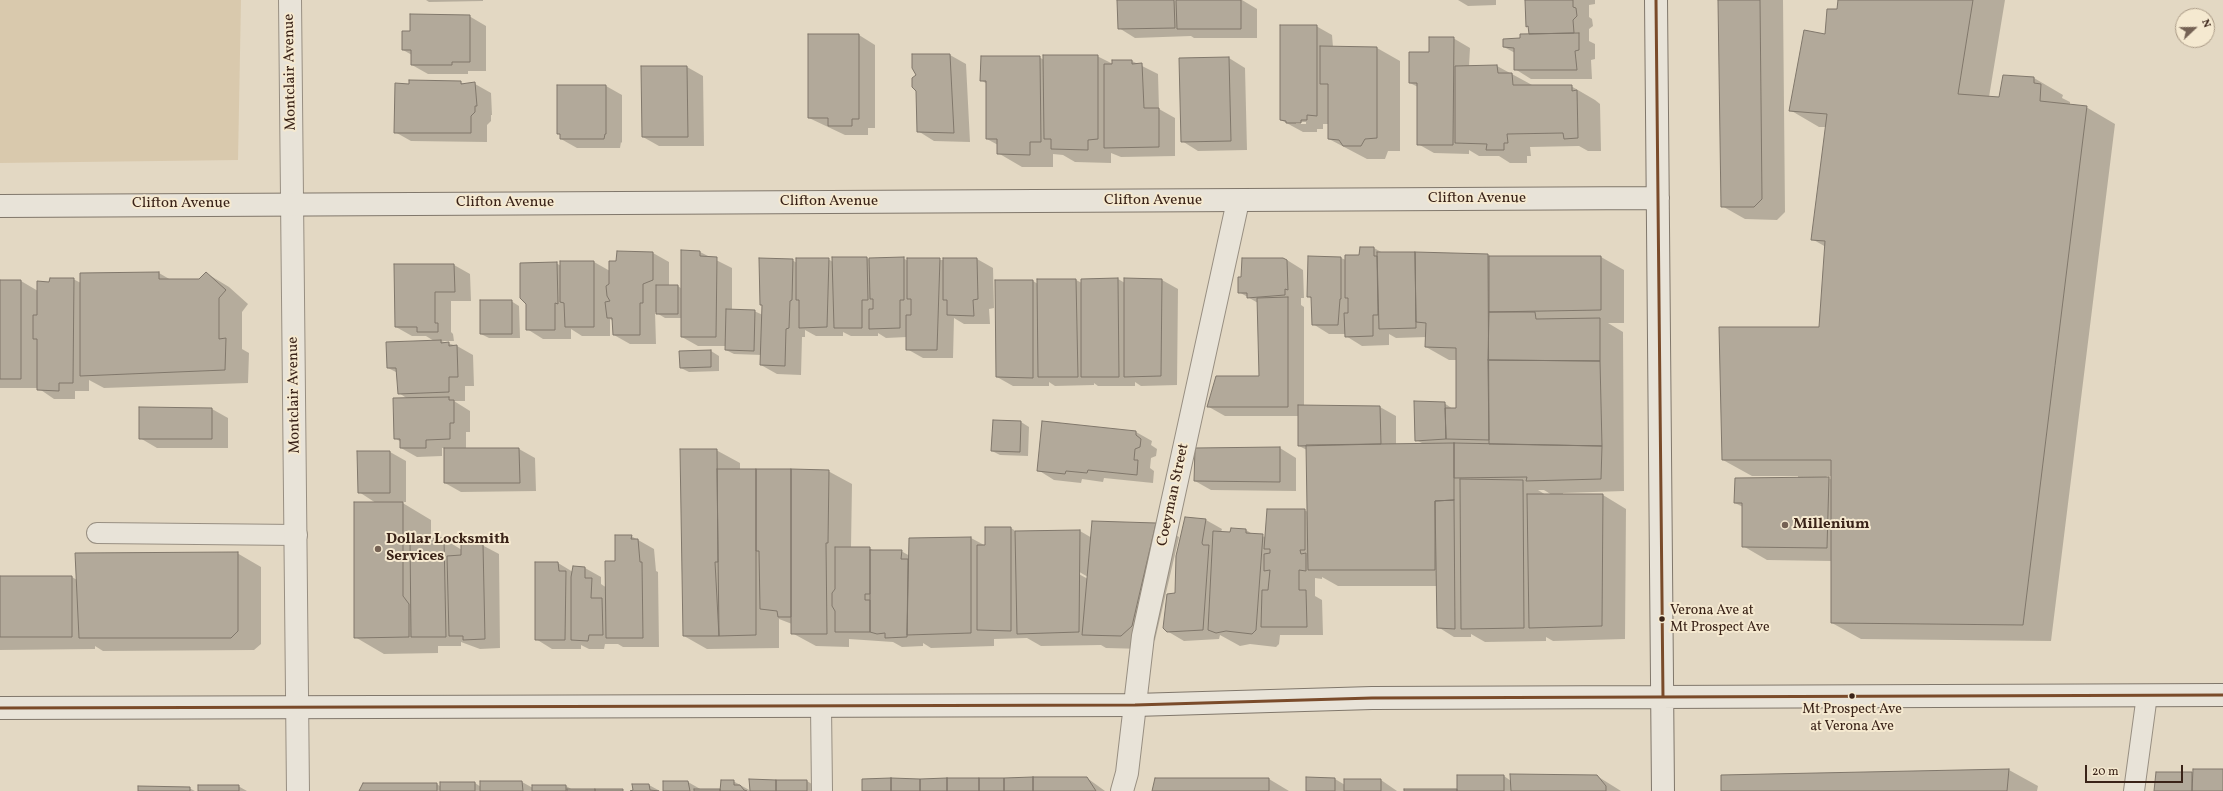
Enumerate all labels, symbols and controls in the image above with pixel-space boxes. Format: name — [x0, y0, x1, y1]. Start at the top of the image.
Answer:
north arrow — [2175, 8, 2215, 48]
street label: Montclair Avenue — [281, 13, 301, 131]
text: N — [2197, 17, 2214, 30]
street label: Clifton Avenue — [1428, 190, 1526, 208]
street label: Clifton Avenue — [1104, 192, 1202, 210]
street label: Clifton Avenue — [780, 193, 878, 211]
street label: Clifton Avenue — [456, 194, 554, 212]
street label: Clifton Avenue — [132, 195, 230, 213]
street label: Montclair Avenue — [285, 336, 305, 454]
street label: Coeyman Street — [1154, 442, 1194, 548]
place label: Millenium — [1793, 516, 1869, 534]
marker: Millenium — [1780, 520, 1790, 530]
place label: Dollar Locksmith Services — [386, 531, 510, 566]
marker: Dollar Locksmith Services — [373, 544, 383, 554]
place label: Verona Ave at Mt Prospect Ave — [1670, 603, 1770, 636]
marker: Verona Ave at Mt Prospect Ave — [1657, 614, 1667, 624]
marker: Mt Prospect Ave at Verona Ave — [1847, 691, 1857, 701]
place label: Mt Prospect Ave at Verona Ave — [1802, 702, 1902, 734]
scale bar — [2087, 757, 2185, 783]
text: 20 m — [2092, 764, 2119, 780]

